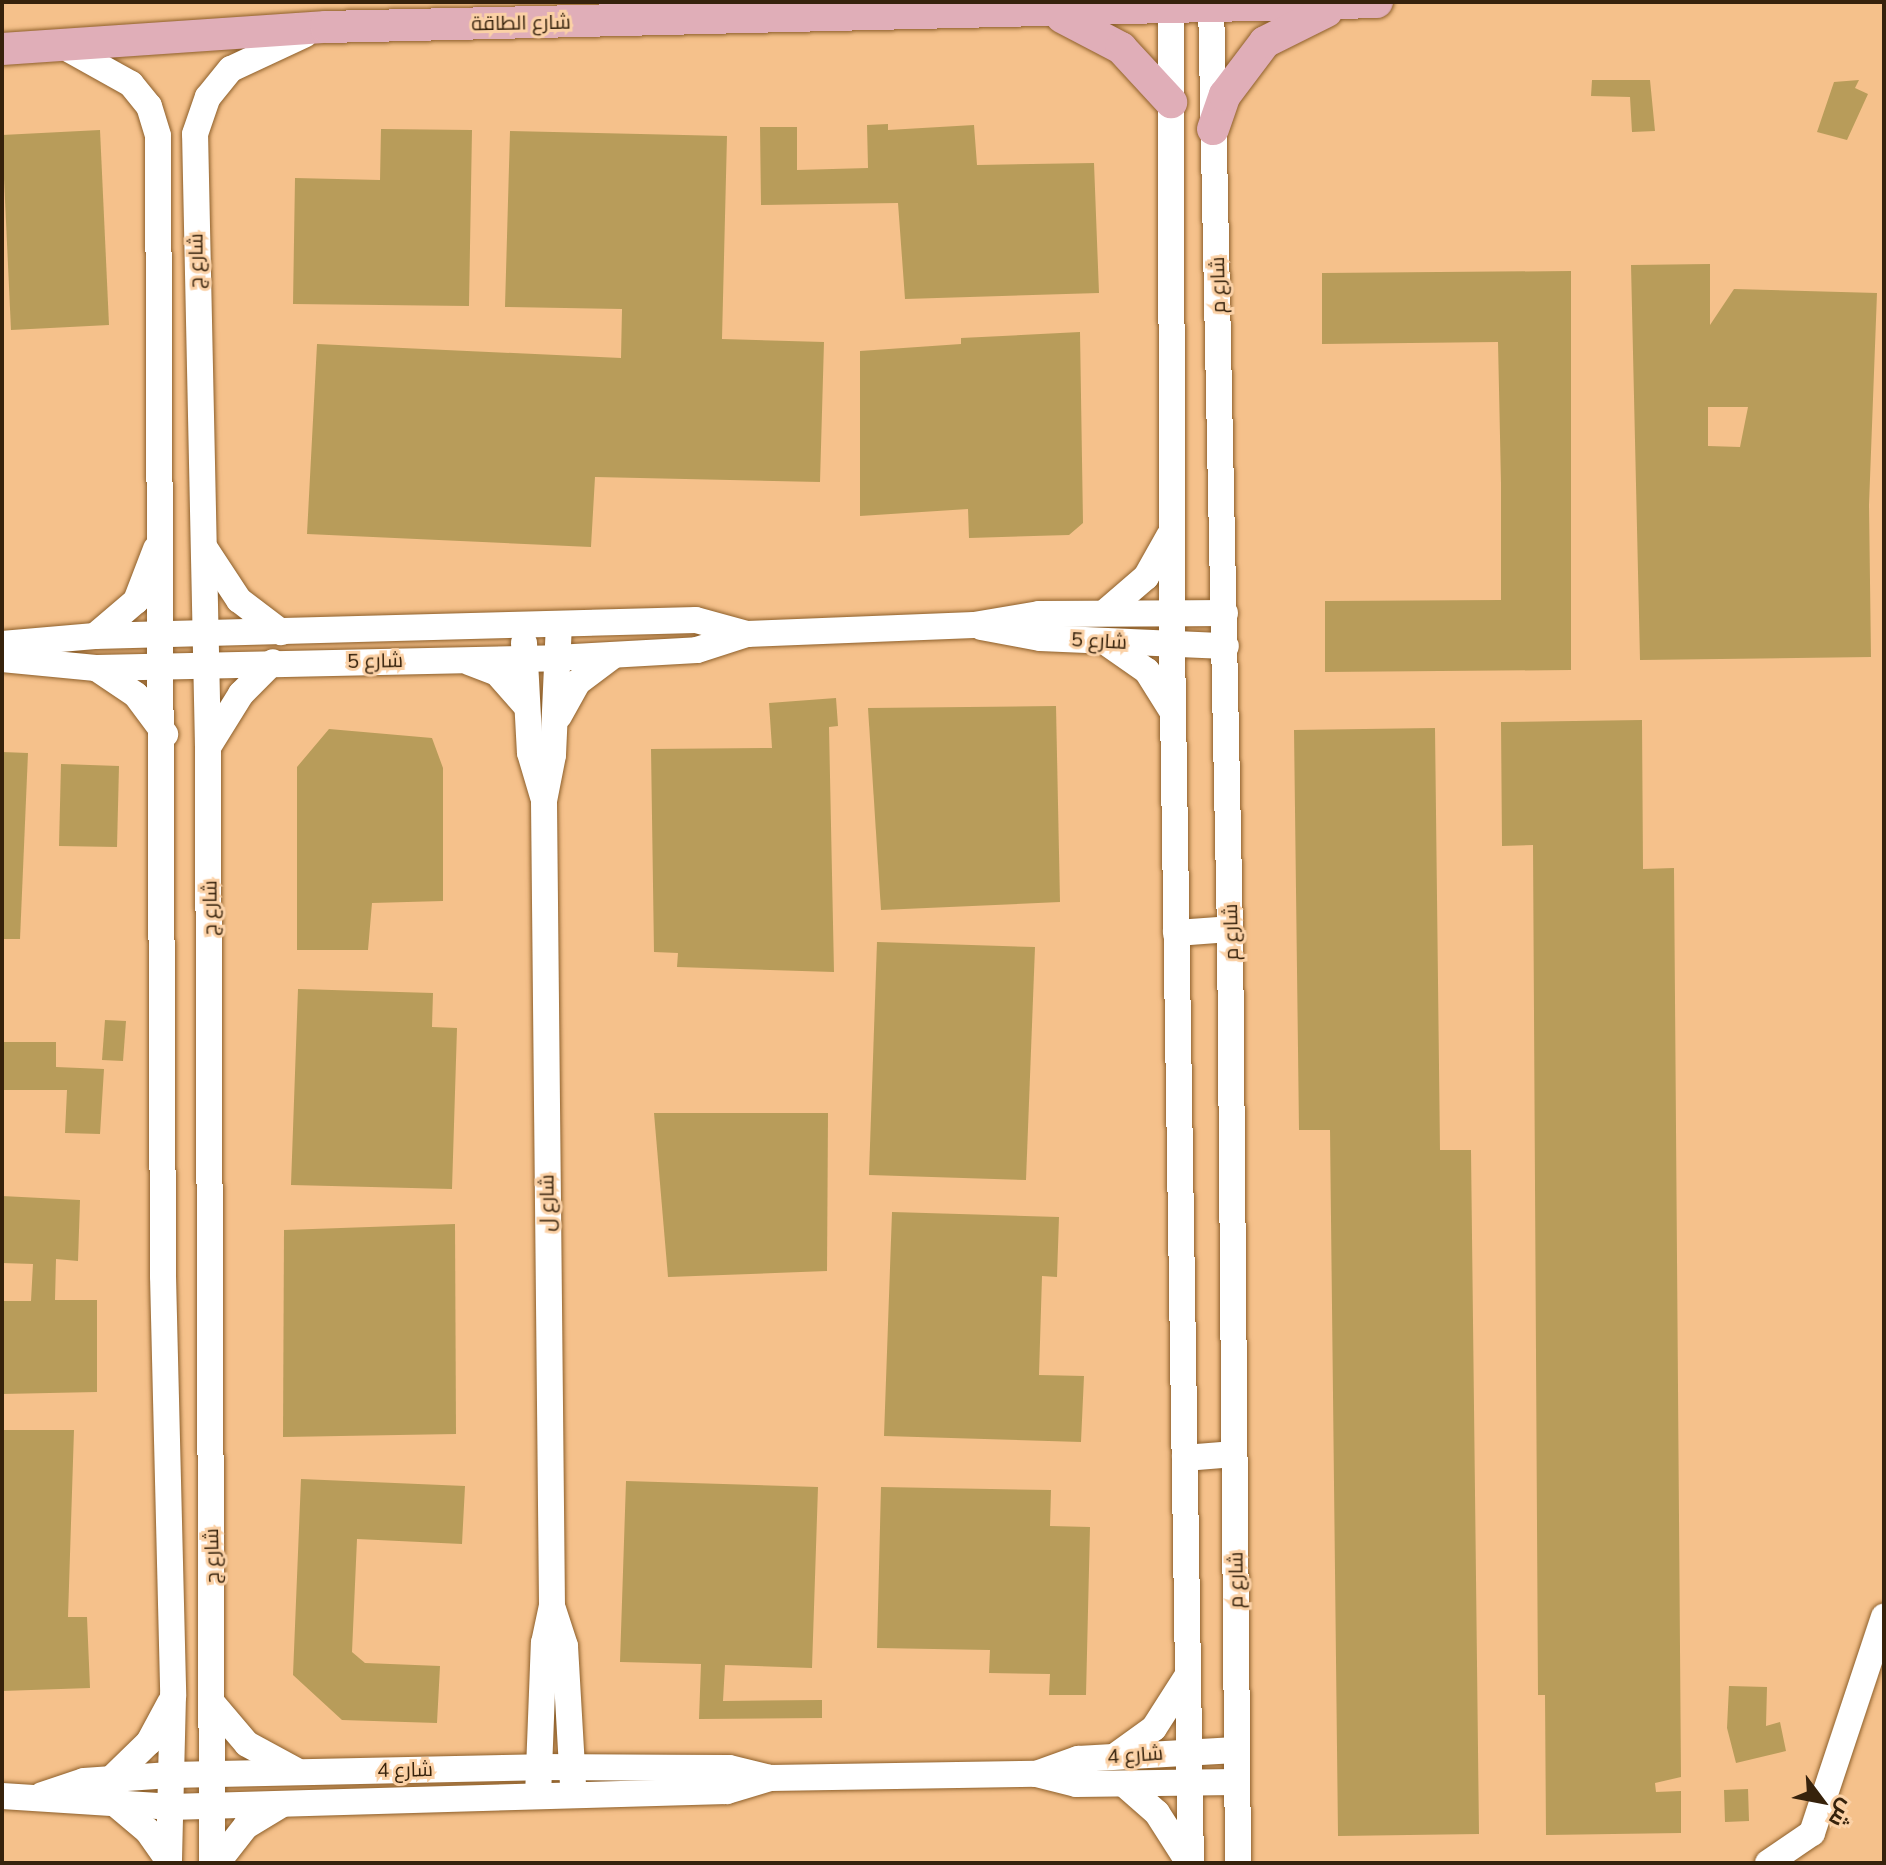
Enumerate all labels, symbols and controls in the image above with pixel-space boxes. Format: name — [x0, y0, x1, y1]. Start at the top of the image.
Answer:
street label: شارع الطاقة — [471, 9, 571, 35]
street label: شارع ج — [183, 233, 207, 289]
street label: شارع م — [1205, 257, 1229, 313]
street label: شارع 5 — [1070, 627, 1128, 653]
street label: شارع 5 — [347, 648, 403, 672]
street label: شارع ج — [197, 880, 221, 936]
street label: شارع م — [1218, 904, 1242, 960]
street label: شارع ل — [534, 1174, 558, 1232]
street label: شارع ج — [199, 1528, 223, 1584]
street label: شارع م — [1223, 1552, 1247, 1608]
street label: شارع 4 — [1106, 1740, 1164, 1768]
street label: شارع 4 — [377, 1757, 433, 1781]
north arrow — [1782, 1761, 1862, 1841]
text: ش — [1823, 1794, 1862, 1833]

